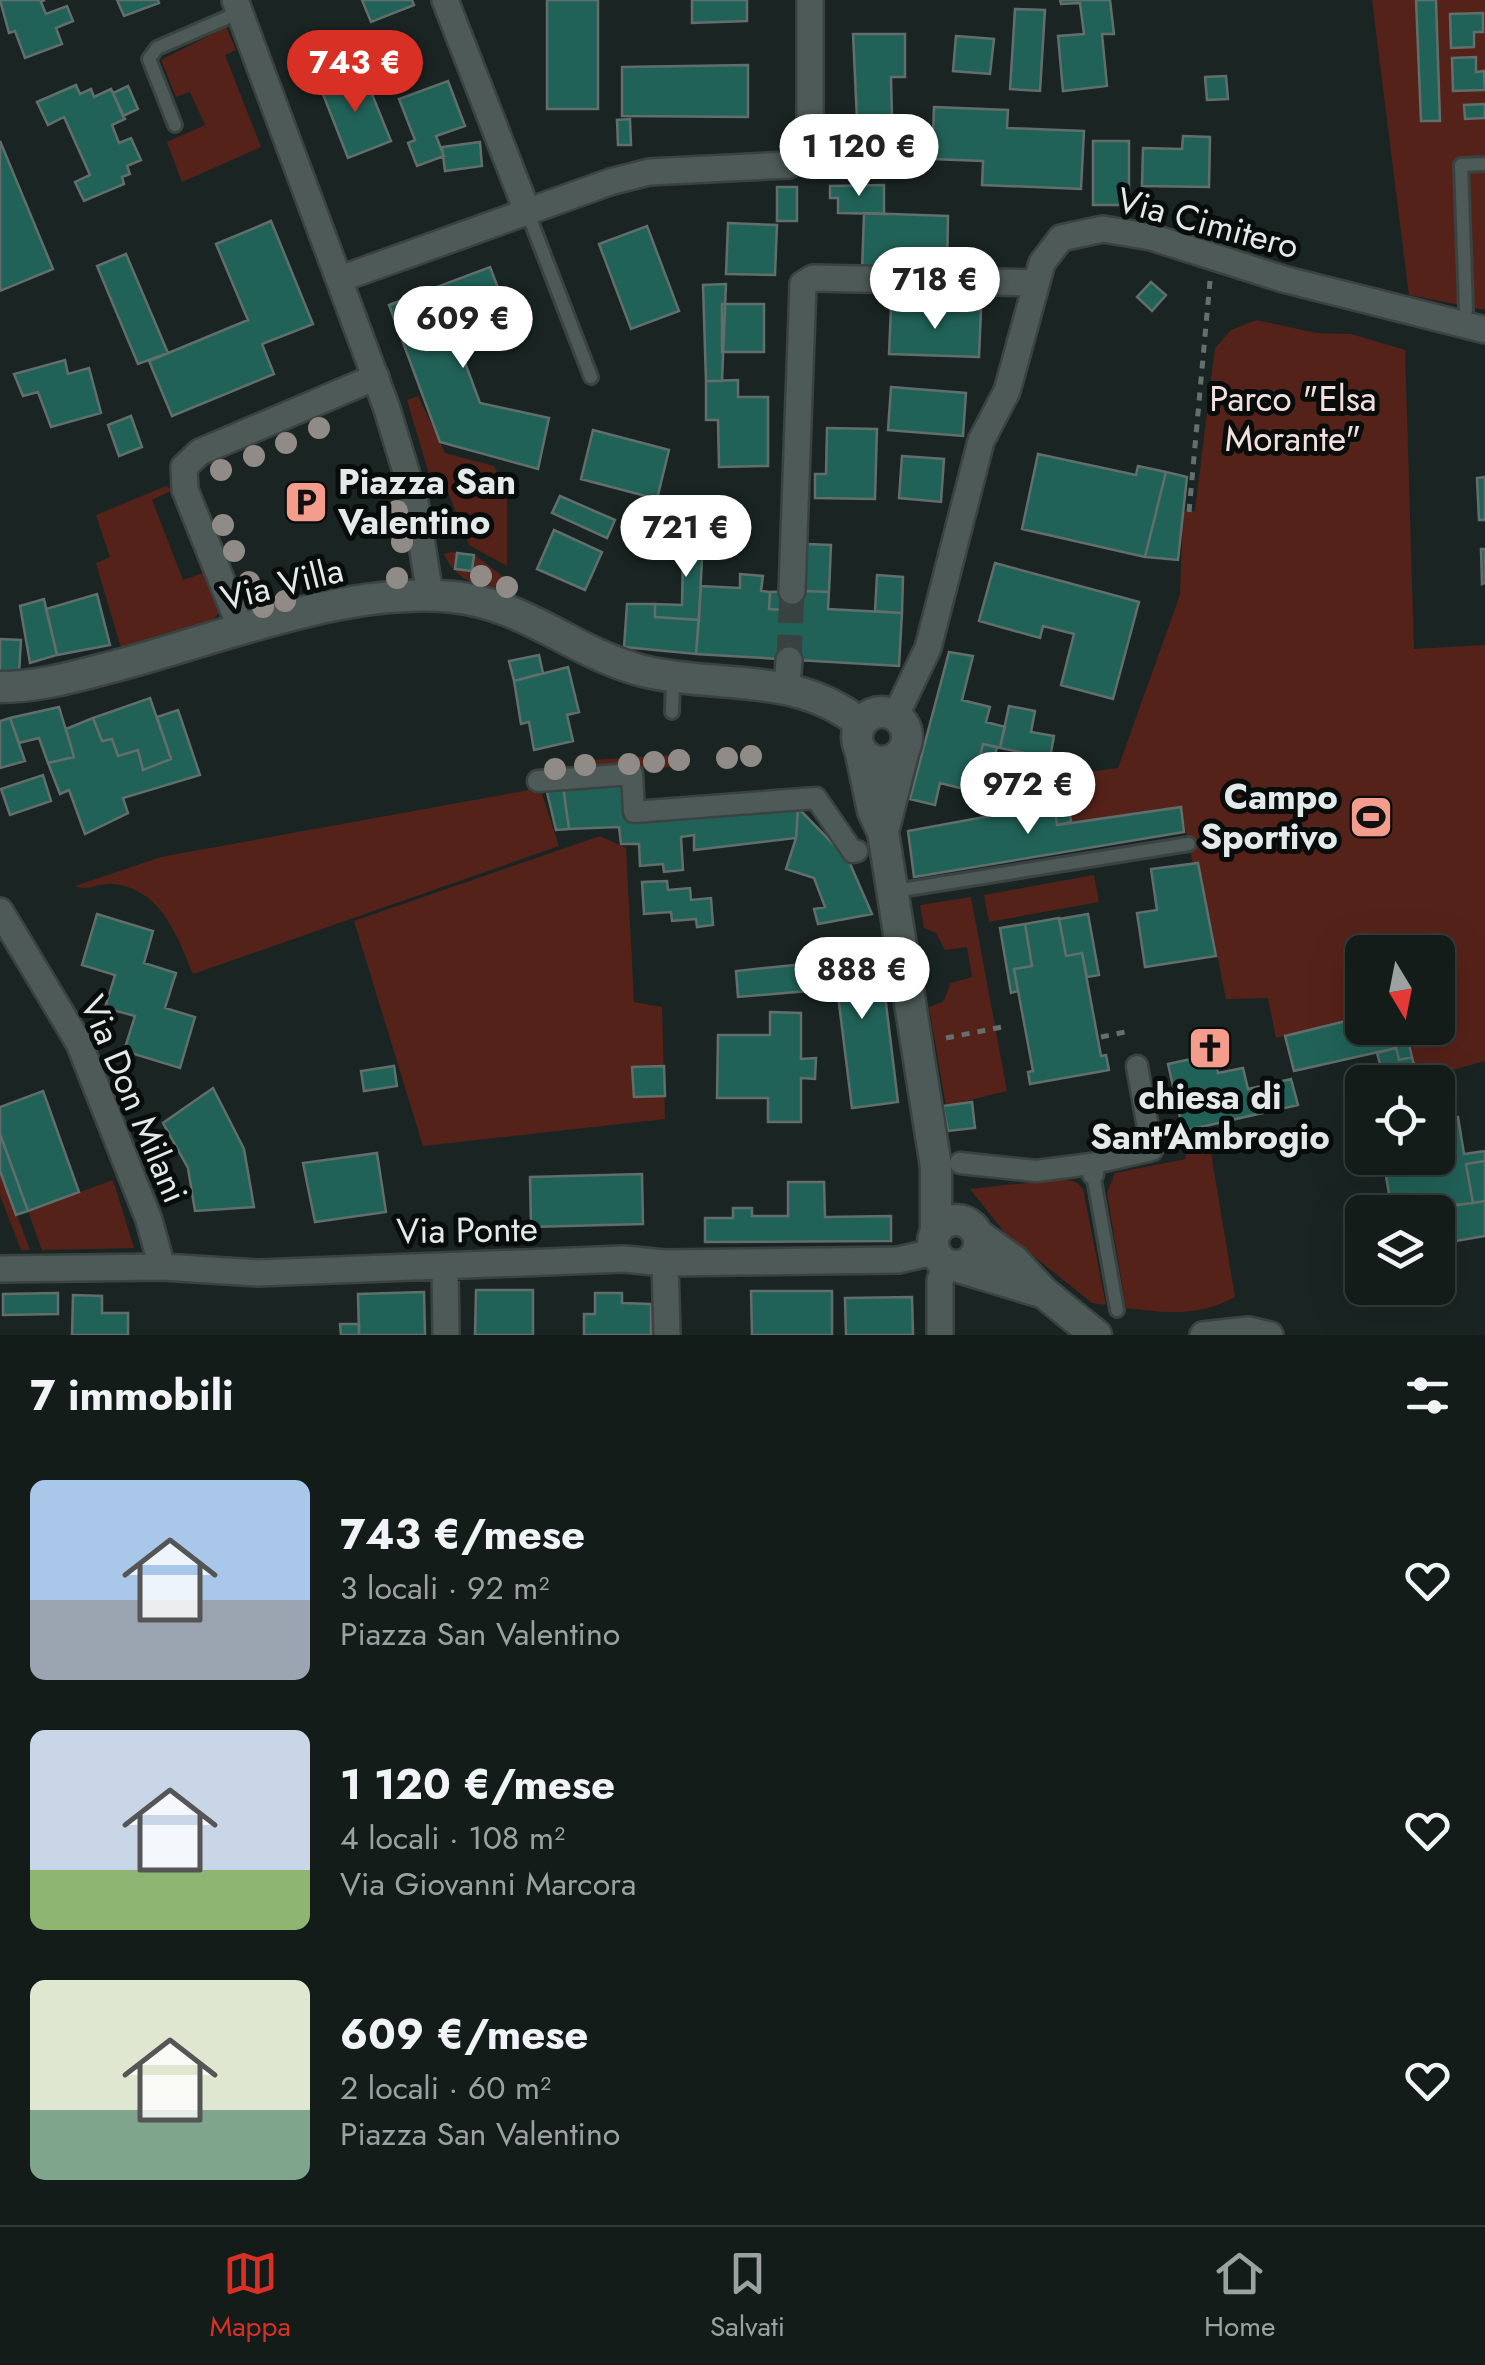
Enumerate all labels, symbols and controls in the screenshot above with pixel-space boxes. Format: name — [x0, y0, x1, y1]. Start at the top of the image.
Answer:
pin: 743 € — [285, 30, 425, 115]
text: 743 € — [309, 39, 401, 85]
pin: 1 120 € — [767, 114, 951, 199]
text: 1 120 € — [802, 123, 916, 169]
street label: Via Cimitero — [1112, 175, 1304, 271]
pin: 718 € — [865, 247, 1005, 332]
text: 718 € — [892, 256, 978, 302]
pin: 609 € — [393, 286, 533, 371]
text: 609 € — [416, 295, 510, 341]
park label: Parco "Elsa Morante" — [1209, 374, 1377, 464]
place label: Piazza San Valentino — [337, 457, 516, 547]
parking icon: Piazza San Valentino — [283, 479, 329, 525]
pin: 721 € — [616, 495, 756, 580]
text: 721 € — [642, 504, 730, 550]
street label: Via Villa — [215, 545, 349, 623]
pin: 972 € — [958, 752, 1098, 837]
text: 972 € — [982, 761, 1074, 807]
place label: Campo Sportivo — [1200, 772, 1338, 862]
sports icon: Campo Sportivo — [1348, 794, 1394, 840]
north arrow — [1345, 935, 1455, 1045]
map controls — [1345, 935, 1455, 1305]
pin: 888 € — [792, 937, 932, 1022]
text: 888 € — [817, 946, 907, 992]
street label: Via Don Milani — [68, 987, 200, 1211]
church icon: chiesa di Sant'Ambrogio — [1187, 1025, 1233, 1071]
button: locate — [1345, 1065, 1455, 1175]
place label: chiesa di Sant'Ambrogio — [1090, 1072, 1330, 1162]
button: layers — [1345, 1195, 1455, 1305]
street label: Via Ponte — [396, 1204, 538, 1256]
text: 7 immobili — [30, 1365, 234, 1426]
icon: filters — [1400, 1368, 1455, 1423]
text: 743 €/mese — [340, 1504, 585, 1565]
icon: home — [110, 1520, 230, 1640]
icon: heart — [1400, 1553, 1455, 1608]
text: 3 locali · 92 m² — [340, 1565, 549, 1611]
text: Piazza San Valentino — [340, 1611, 620, 1657]
text: 1 120 €/mese — [340, 1754, 615, 1815]
icon: home — [110, 1770, 230, 1890]
icon: heart — [1400, 1803, 1455, 1858]
text: 4 locali · 108 m² — [340, 1815, 565, 1861]
text: Via Giovanni Marcora — [340, 1861, 636, 1907]
text: 609 €/mese — [340, 2004, 588, 2065]
icon: home — [110, 2020, 230, 2140]
icon: heart — [1400, 2053, 1455, 2108]
text: 2 locali · 60 m² — [340, 2065, 551, 2111]
text: Piazza San Valentino — [340, 2111, 620, 2157]
tab: Mappa — [209, 2246, 291, 2347]
tab: Salvati — [710, 2246, 785, 2347]
tab: Home — [1204, 2246, 1276, 2347]

